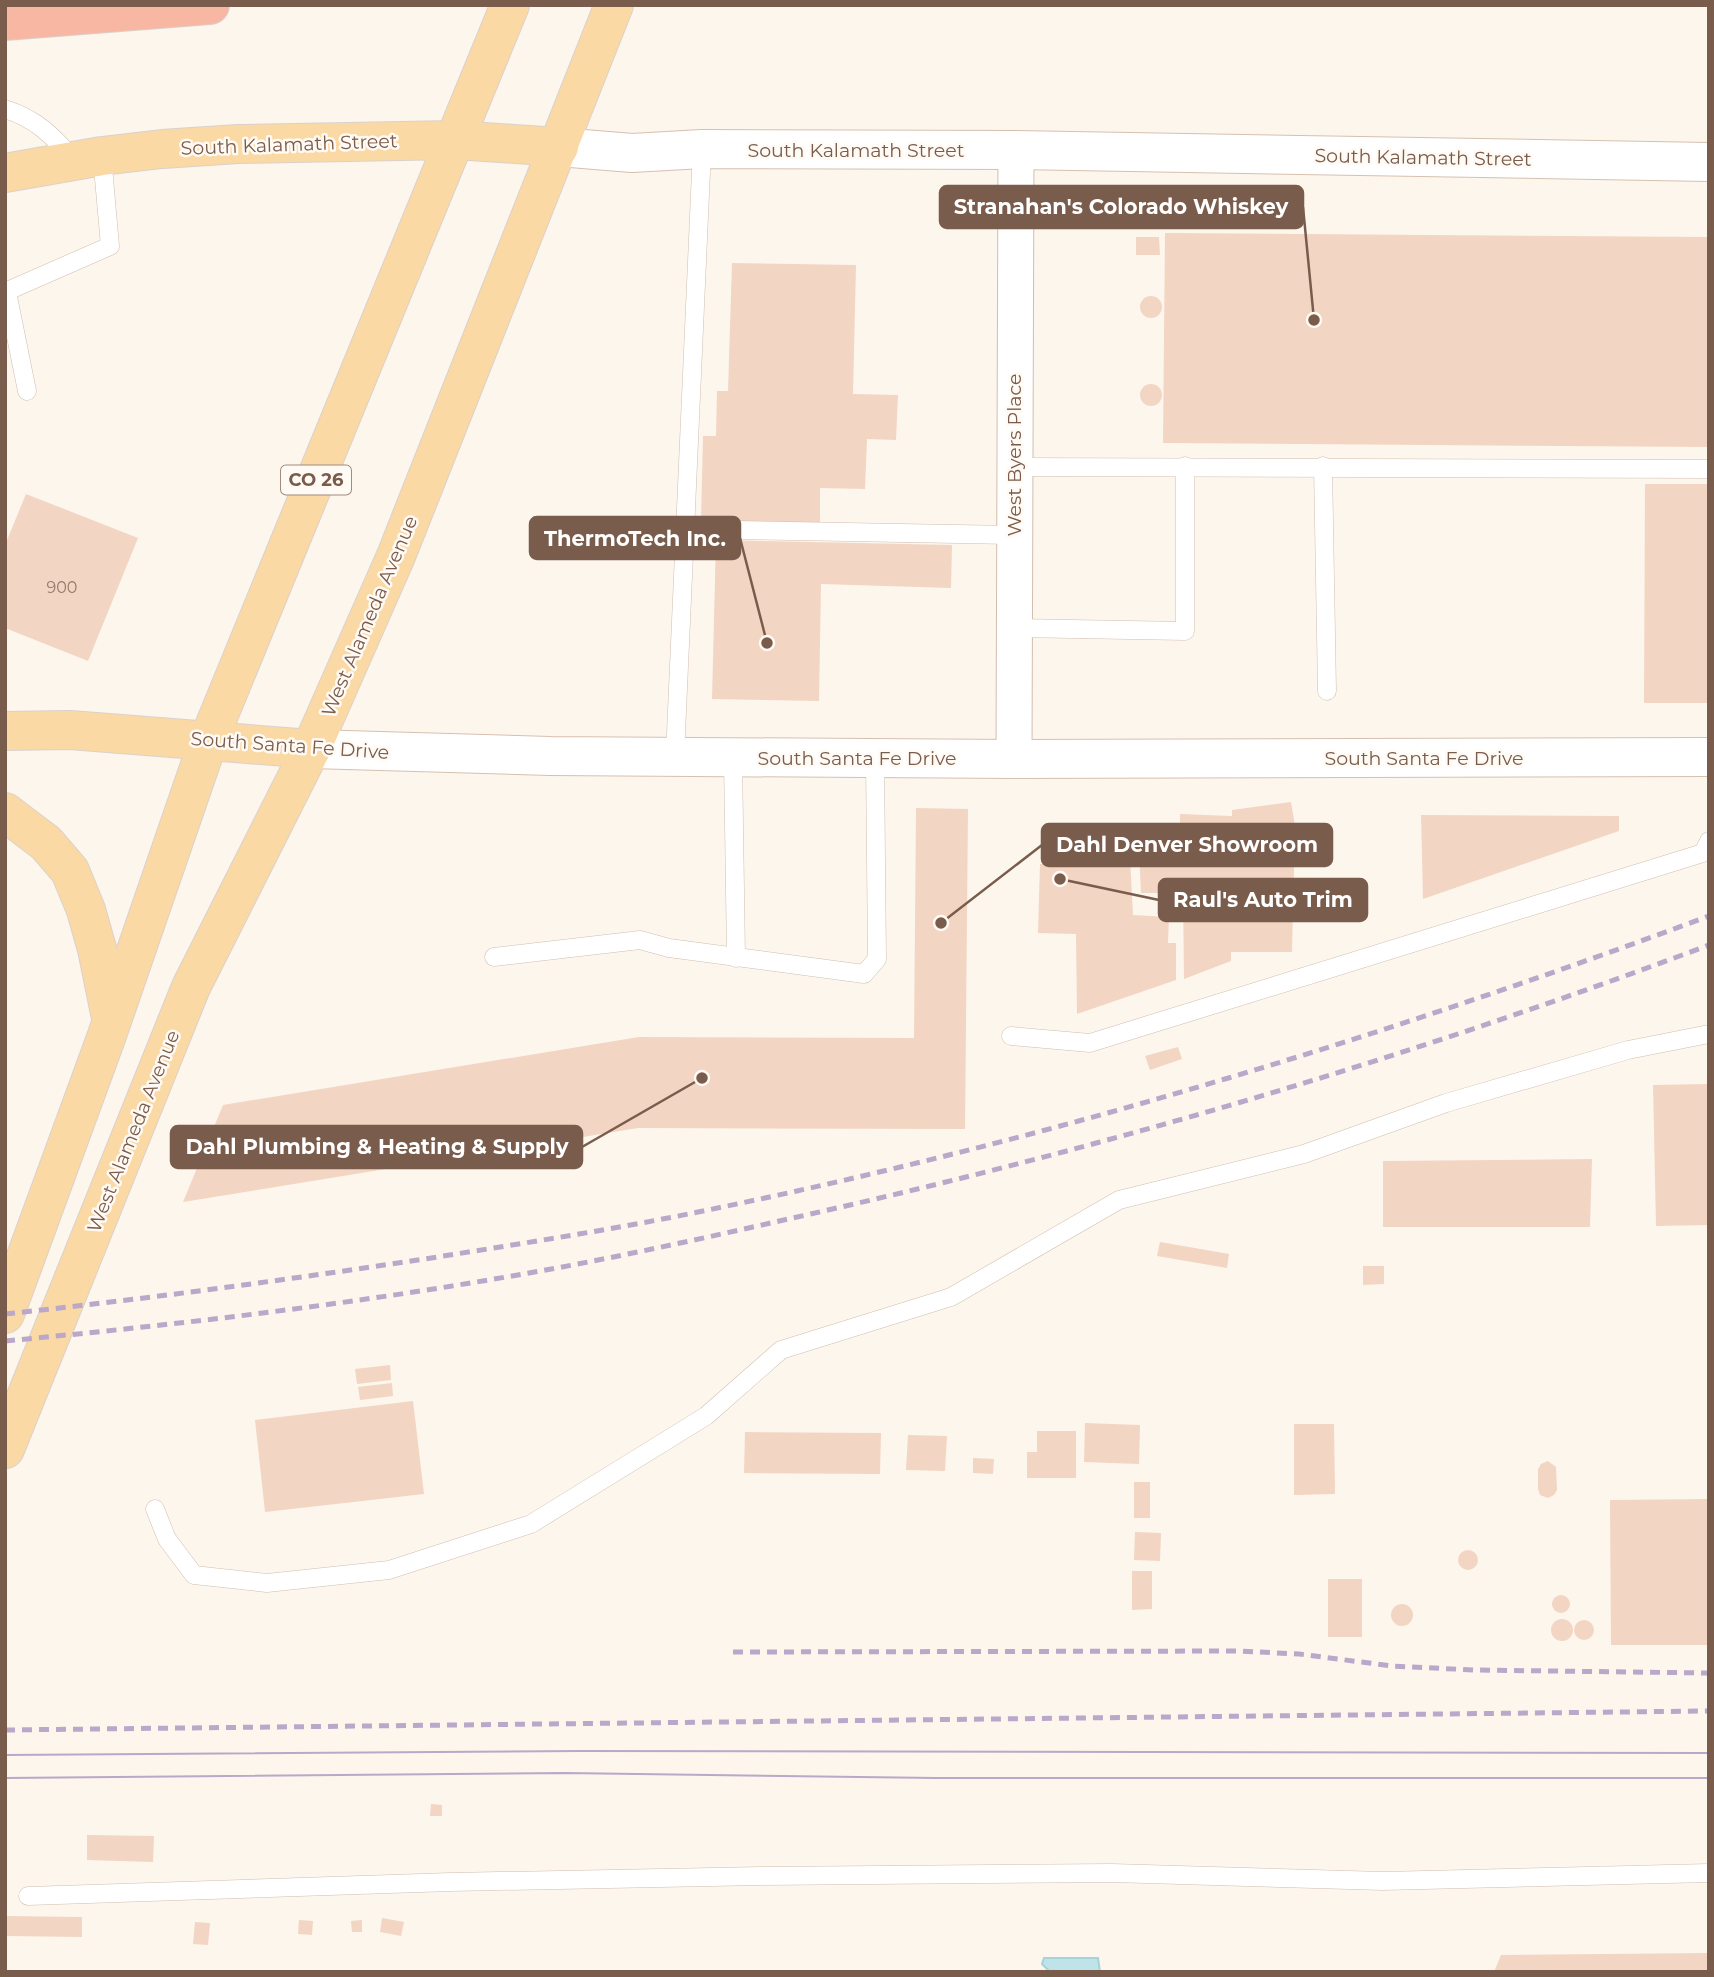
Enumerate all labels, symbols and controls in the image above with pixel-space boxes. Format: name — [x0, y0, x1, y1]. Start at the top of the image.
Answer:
street label: South Kalamath Street — [180, 129, 398, 160]
street label: South Kalamath Street — [747, 139, 965, 162]
street label: South Kalamath Street — [1314, 144, 1532, 171]
callout: Stranahan's Colorado Whiskey — [940, 186, 1303, 228]
text: Stranahan's Colorado Whiskey — [954, 194, 1289, 219]
street label: West Byers Place — [1003, 373, 1026, 537]
road number: CO 26 — [281, 466, 351, 494]
street label: West Alameda Avenue — [317, 512, 422, 720]
callout: ThermoTech Inc. — [530, 517, 740, 559]
text: ThermoTech Inc. — [544, 526, 726, 551]
house number: 900 — [47, 578, 77, 597]
street label: South Santa Fe Drive — [190, 727, 390, 764]
street label: South Santa Fe Drive — [757, 747, 957, 770]
street label: South Santa Fe Drive — [1324, 747, 1524, 770]
callout: Dahl Denver Showroom — [1042, 824, 1332, 866]
text: Dahl Denver Showroom — [1056, 832, 1318, 857]
callout: Raul's Auto Trim — [1159, 879, 1367, 921]
text: Raul's Auto Trim — [1173, 887, 1353, 912]
street label: West Alameda Avenue — [82, 1027, 185, 1236]
callout: Dahl Plumbing & Heating & Supply — [171, 1126, 582, 1168]
text: Dahl Plumbing & Heating & Supply — [186, 1134, 569, 1159]

